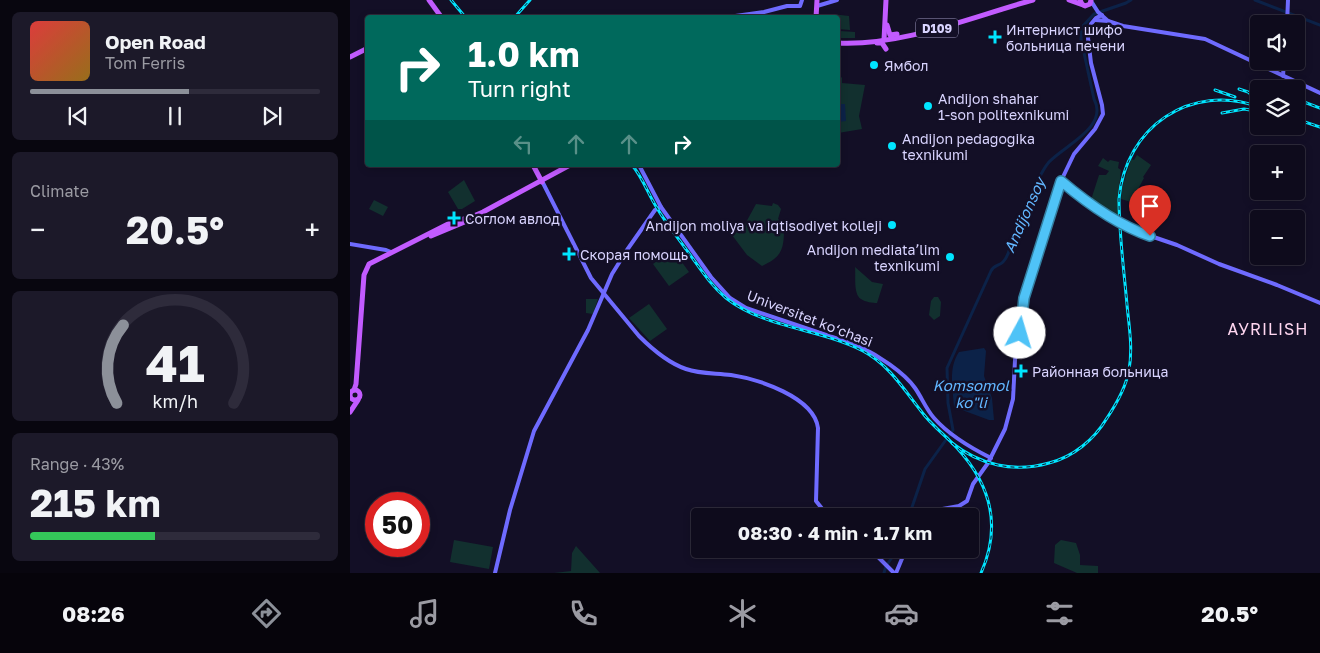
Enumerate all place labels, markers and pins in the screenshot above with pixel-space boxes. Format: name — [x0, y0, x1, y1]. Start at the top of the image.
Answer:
place label: Интернист шифо больница печени — [1006, 21, 1125, 54]
marker: Интернист шифо больница печени — [988, 30, 1002, 44]
place label: Ямбол — [884, 57, 928, 74]
marker: Ямбол — [868, 59, 880, 71]
place label: Andijon shahar 1-son politexnikumi — [938, 90, 1069, 123]
marker: Andijon shahar 1-son politexnikumi — [922, 100, 934, 112]
place label: Andijon pedagogika texnikumi — [902, 130, 1035, 163]
marker: Andijon pedagogika texnikumi — [886, 140, 898, 152]
pin — [1129, 185, 1171, 236]
place label: Соглом авлод — [465, 210, 560, 227]
marker: Соглом авлод — [447, 211, 461, 225]
place label: Andijon moliya va iqtisodiyet kolleji — [646, 217, 882, 234]
marker: Andijon moliya va iqtisodiyet kolleji — [886, 219, 898, 231]
place label: Andijon mediataʼlim texnikumi — [807, 241, 940, 274]
place label: Скорая помощь — [580, 246, 688, 263]
marker: Скорая помощь — [562, 247, 576, 261]
marker: Andijon mediataʼlim texnikumi — [944, 251, 956, 263]
place label: Районная больница — [1032, 363, 1168, 380]
marker: Районная больница — [1014, 364, 1028, 378]

